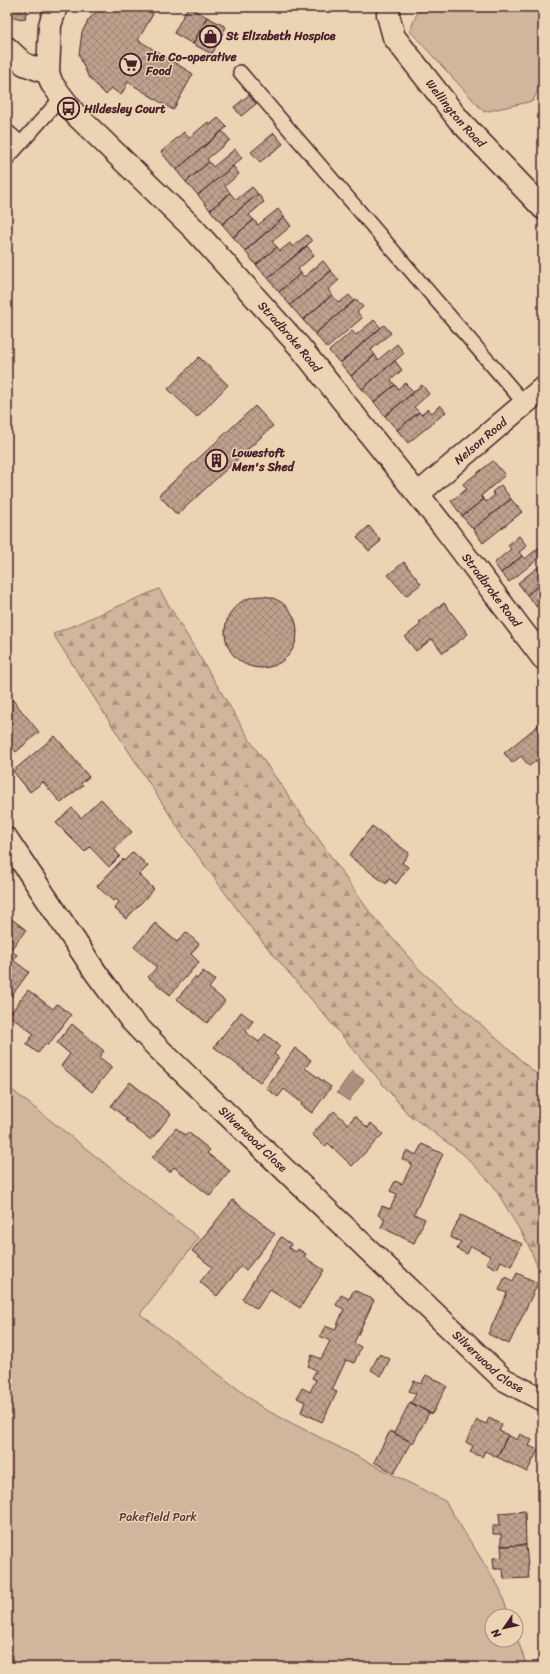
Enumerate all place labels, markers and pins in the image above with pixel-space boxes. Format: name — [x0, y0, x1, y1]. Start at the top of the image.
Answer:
shop icon: St Elizabeth Hospice — [197, 23, 223, 49]
place label: St Elizabeth Hospice — [225, 25, 336, 47]
place label: The Co-operative Food — [145, 46, 238, 82]
supermarket icon: The Co-operative Food — [117, 51, 143, 77]
bus stop icon: Hildesley Court — [55, 96, 81, 122]
place label: Hildesley Court — [83, 98, 166, 120]
place label: Lowestoft Men's Shed — [231, 442, 296, 478]
building icon: Lowestoft Men's Shed — [203, 447, 229, 473]

